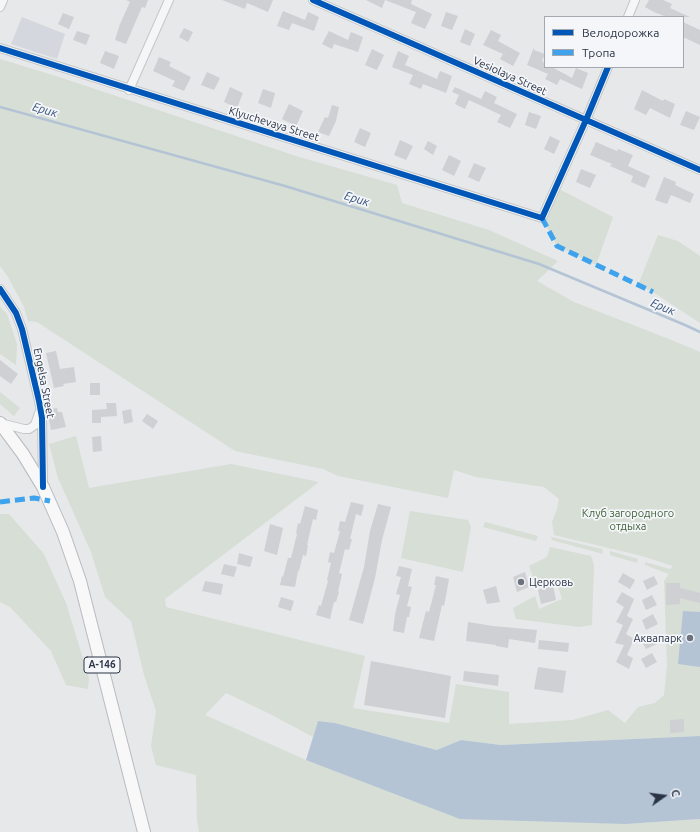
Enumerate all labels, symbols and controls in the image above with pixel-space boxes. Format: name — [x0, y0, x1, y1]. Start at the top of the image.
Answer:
legend — [544, 16, 684, 68]
text: Велодорожка — [582, 26, 659, 39]
text: Тропа — [582, 46, 615, 59]
street label: Vesiolaya Street — [471, 54, 549, 98]
water label: Ерик — [31, 100, 59, 120]
street label: Klyuchevaya Street — [227, 104, 321, 144]
water label: Ерик — [343, 188, 371, 210]
water label: Ерик — [648, 295, 678, 319]
street label: Engelsa Street — [31, 347, 57, 419]
park label: Клуб загородного отдыха — [582, 506, 674, 532]
place label: Церковь — [529, 575, 573, 589]
marker: Церковь — [516, 577, 526, 587]
place label: Аквапарк — [633, 631, 682, 645]
marker: Аквапарк — [685, 633, 695, 643]
road number: А-146 — [84, 657, 120, 673]
north arrow — [644, 776, 684, 816]
text: С — [669, 788, 682, 798]

